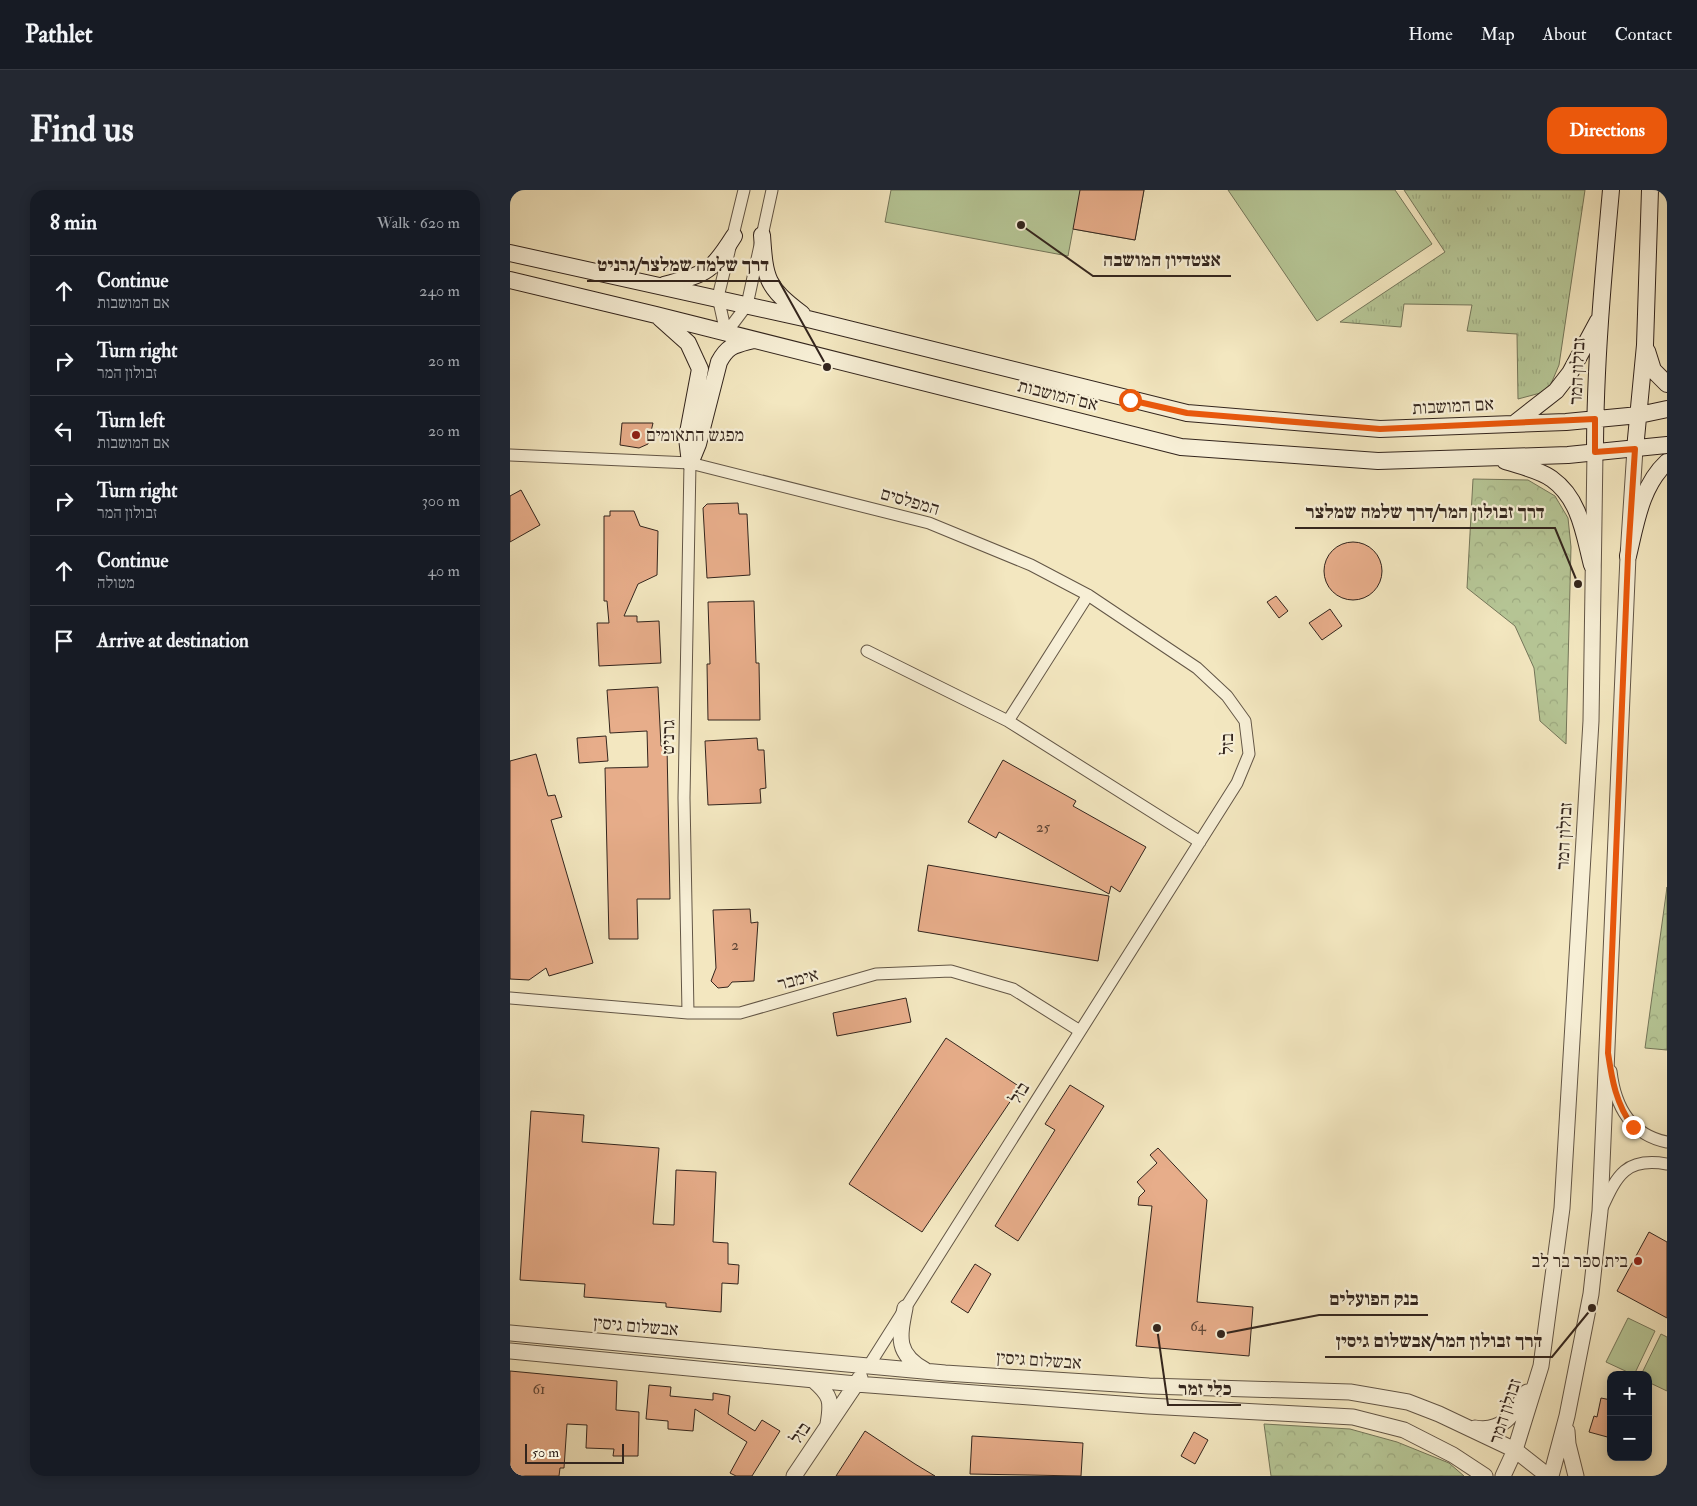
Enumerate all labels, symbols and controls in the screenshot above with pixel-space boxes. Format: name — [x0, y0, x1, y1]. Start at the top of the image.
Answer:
text: Pathlet — [25, 19, 93, 50]
text: Home — [1408, 23, 1453, 46]
text: Map — [1481, 23, 1515, 46]
text: About — [1543, 23, 1587, 46]
text: Contact — [1615, 23, 1672, 46]
button: Directions — [1547, 107, 1667, 154]
text: Find us — [30, 108, 134, 152]
text: 8 min — [50, 209, 97, 236]
text: Walk · 620 m — [377, 213, 460, 233]
callout: אצטדיון המושבה — [1093, 242, 1231, 276]
callout: דרך שלמה שמלצר/גרניט — [587, 247, 779, 281]
text: אצטדיון המושבה — [1103, 248, 1221, 272]
text: דרך שלמה שמלצר/גרניט — [597, 253, 769, 277]
text: Continue — [97, 269, 168, 293]
icon: ahead — [50, 277, 78, 305]
text: 240 m — [419, 281, 460, 301]
text: אם המושבות — [97, 293, 170, 313]
street label: זבולון המר — [1564, 337, 1591, 405]
text: Turn right — [97, 339, 177, 363]
icon: right — [50, 347, 78, 375]
text: 20 m — [428, 351, 460, 371]
text: זבולון המר — [97, 363, 157, 383]
street label: אם המושבות — [1015, 374, 1100, 417]
route start — [1119, 389, 1142, 412]
street label: אם המושבות — [1412, 393, 1495, 420]
text: Turn left — [97, 409, 165, 433]
icon: left — [50, 417, 78, 445]
text: 20 m — [428, 421, 460, 441]
place label: מפגש התאומים — [646, 424, 744, 447]
marker: מפגש התאומים — [630, 429, 642, 441]
text: אם המושבות — [97, 433, 170, 453]
text: Turn right — [97, 479, 177, 503]
street label: המפלסים — [878, 482, 942, 521]
icon: right — [50, 487, 78, 515]
text: 300 m — [422, 491, 460, 511]
callout: דרך זבולון המר/דרך שלמה שמלצר — [1295, 494, 1555, 528]
text: דרך זבולון המר/דרך שלמה שמלצר — [1305, 500, 1545, 524]
text: זבולון המר — [97, 503, 157, 523]
text: Continue — [97, 549, 168, 573]
icon: ahead — [50, 557, 78, 585]
text: 40 m — [427, 561, 460, 581]
text: מטולה — [97, 573, 135, 593]
icon: arrive — [50, 627, 78, 655]
text: Arrive at destination — [97, 629, 249, 653]
street label: גרניט — [657, 719, 680, 755]
street label: בזל — [1216, 733, 1239, 755]
street label: זבולון המר — [1551, 802, 1578, 870]
house number: 25 — [1036, 818, 1050, 837]
house number: 2 — [731, 936, 739, 955]
street label: אימבר — [775, 963, 821, 996]
street label: בזל — [1004, 1078, 1035, 1109]
route end — [1622, 1116, 1645, 1139]
place label: בית ספר בר לב — [1532, 1250, 1628, 1273]
marker: בית ספר בר לב — [1632, 1255, 1644, 1267]
callout: בנק הפועלים — [1319, 1281, 1428, 1315]
text: בנק הפועלים — [1329, 1287, 1419, 1311]
street label: אבשלום גיסין — [592, 1311, 680, 1342]
house number: 64 — [1190, 1317, 1207, 1336]
callout: דרך זבולון המר/אבשלום גיסין — [1325, 1323, 1552, 1357]
text: דרך זבולון המר/אבשלום גיסין — [1336, 1329, 1542, 1353]
street label: אבשלום גיסין — [996, 1346, 1082, 1375]
callout: כלי זמר — [1168, 1371, 1241, 1405]
map controls — [1607, 1371, 1652, 1461]
button: + — [1607, 1371, 1652, 1416]
street label: זבולון המר — [1484, 1376, 1527, 1447]
text: כלי זמר — [1178, 1377, 1232, 1401]
house number: 61 — [533, 1380, 545, 1399]
button: − — [1607, 1416, 1652, 1461]
street label: בזל — [785, 1417, 816, 1449]
scale bar — [525, 1441, 624, 1464]
text: 50 m — [532, 1444, 559, 1461]

